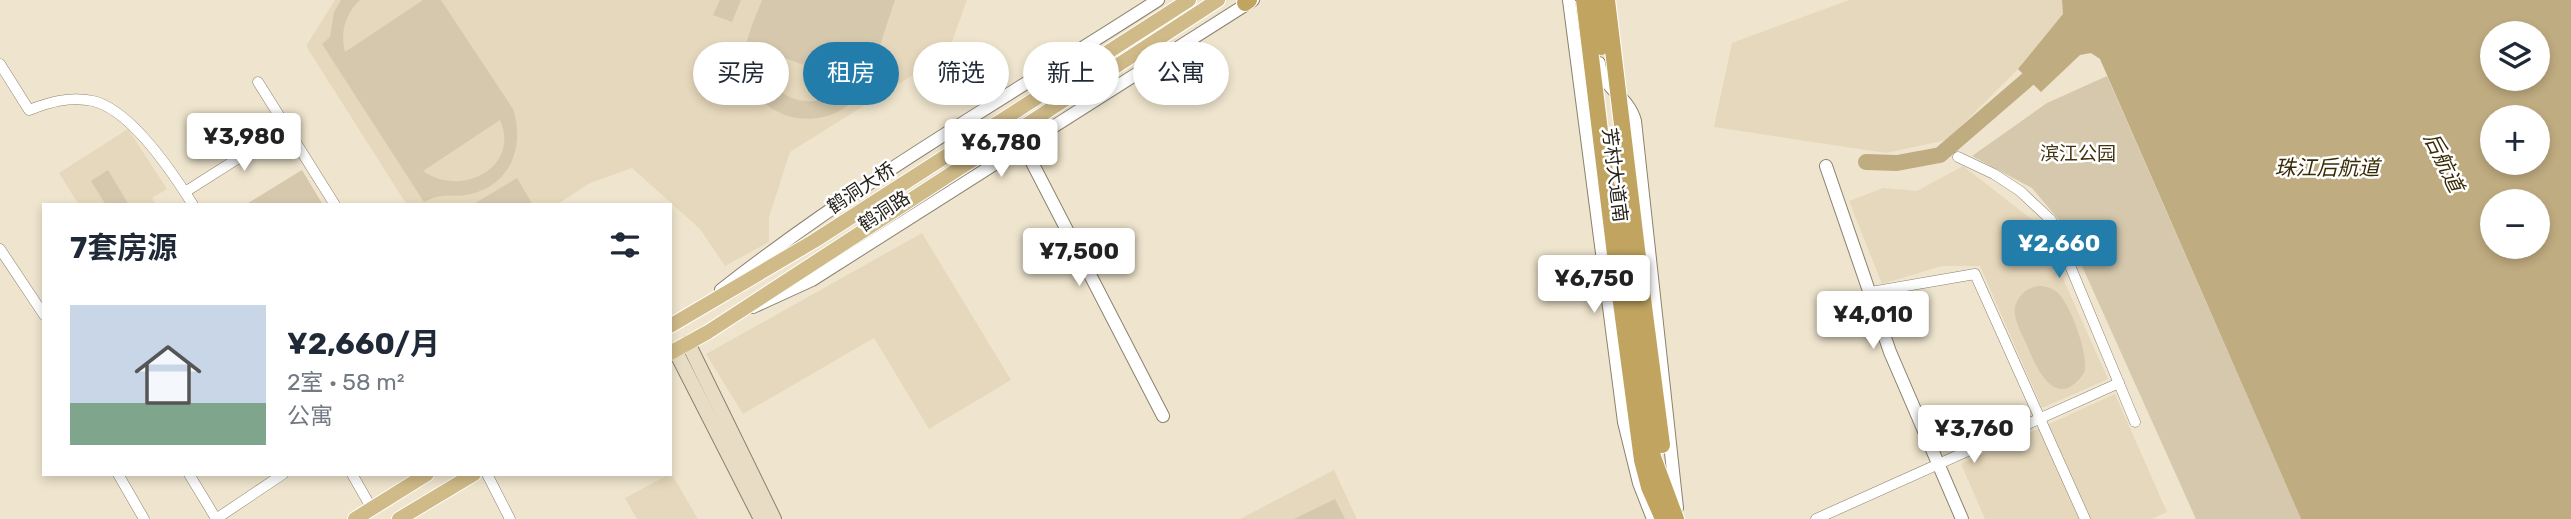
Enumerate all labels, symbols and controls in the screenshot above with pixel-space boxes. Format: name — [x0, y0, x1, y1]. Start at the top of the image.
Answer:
map controls — [2480, 21, 2550, 259]
button: layers — [2480, 21, 2550, 91]
chip: 买房 — [693, 42, 789, 105]
chip: 租房 — [803, 42, 899, 105]
chip: 筛选 — [913, 42, 1009, 105]
chip: 新上 — [1023, 42, 1119, 105]
chip: 公寓 — [1133, 42, 1229, 105]
button: + — [2480, 105, 2550, 175]
pin: ¥3,980 — [187, 114, 301, 173]
pin: ¥6,780 — [944, 120, 1058, 179]
text: ¥3,980 — [203, 122, 285, 150]
street label: 芳村大道南 — [1598, 126, 1632, 224]
text: ¥6,780 — [961, 128, 1041, 156]
water label: 后航道 — [2419, 128, 2470, 198]
park label: 滨江公园 — [2040, 142, 2116, 165]
water label: 珠江后航道 — [2275, 155, 2382, 180]
street label: 鹤洞大桥 — [823, 158, 899, 218]
street label: 鹤洞路 — [854, 186, 914, 236]
button: − — [2480, 189, 2550, 259]
pin: ¥2,660 — [2002, 220, 2116, 280]
icon: filters — [606, 226, 644, 264]
pin: ¥7,500 — [1022, 229, 1136, 288]
text: ¥2,660 — [2018, 229, 2100, 257]
text: 7套房源 — [70, 230, 177, 266]
text: ¥7,500 — [1039, 237, 1119, 265]
pin: ¥6,750 — [1537, 256, 1651, 315]
text: ¥6,750 — [1554, 264, 1634, 292]
pin: ¥4,010 — [1816, 292, 1930, 351]
text: ¥4,010 — [1833, 300, 1913, 328]
text: ¥2,660/月 — [287, 326, 440, 362]
icon: home — [126, 333, 210, 417]
text: 2室 · 58 m² — [287, 368, 405, 396]
text: 公寓 — [287, 402, 333, 430]
pin: ¥3,760 — [1917, 406, 2031, 465]
text: ¥3,760 — [1934, 414, 2014, 442]

